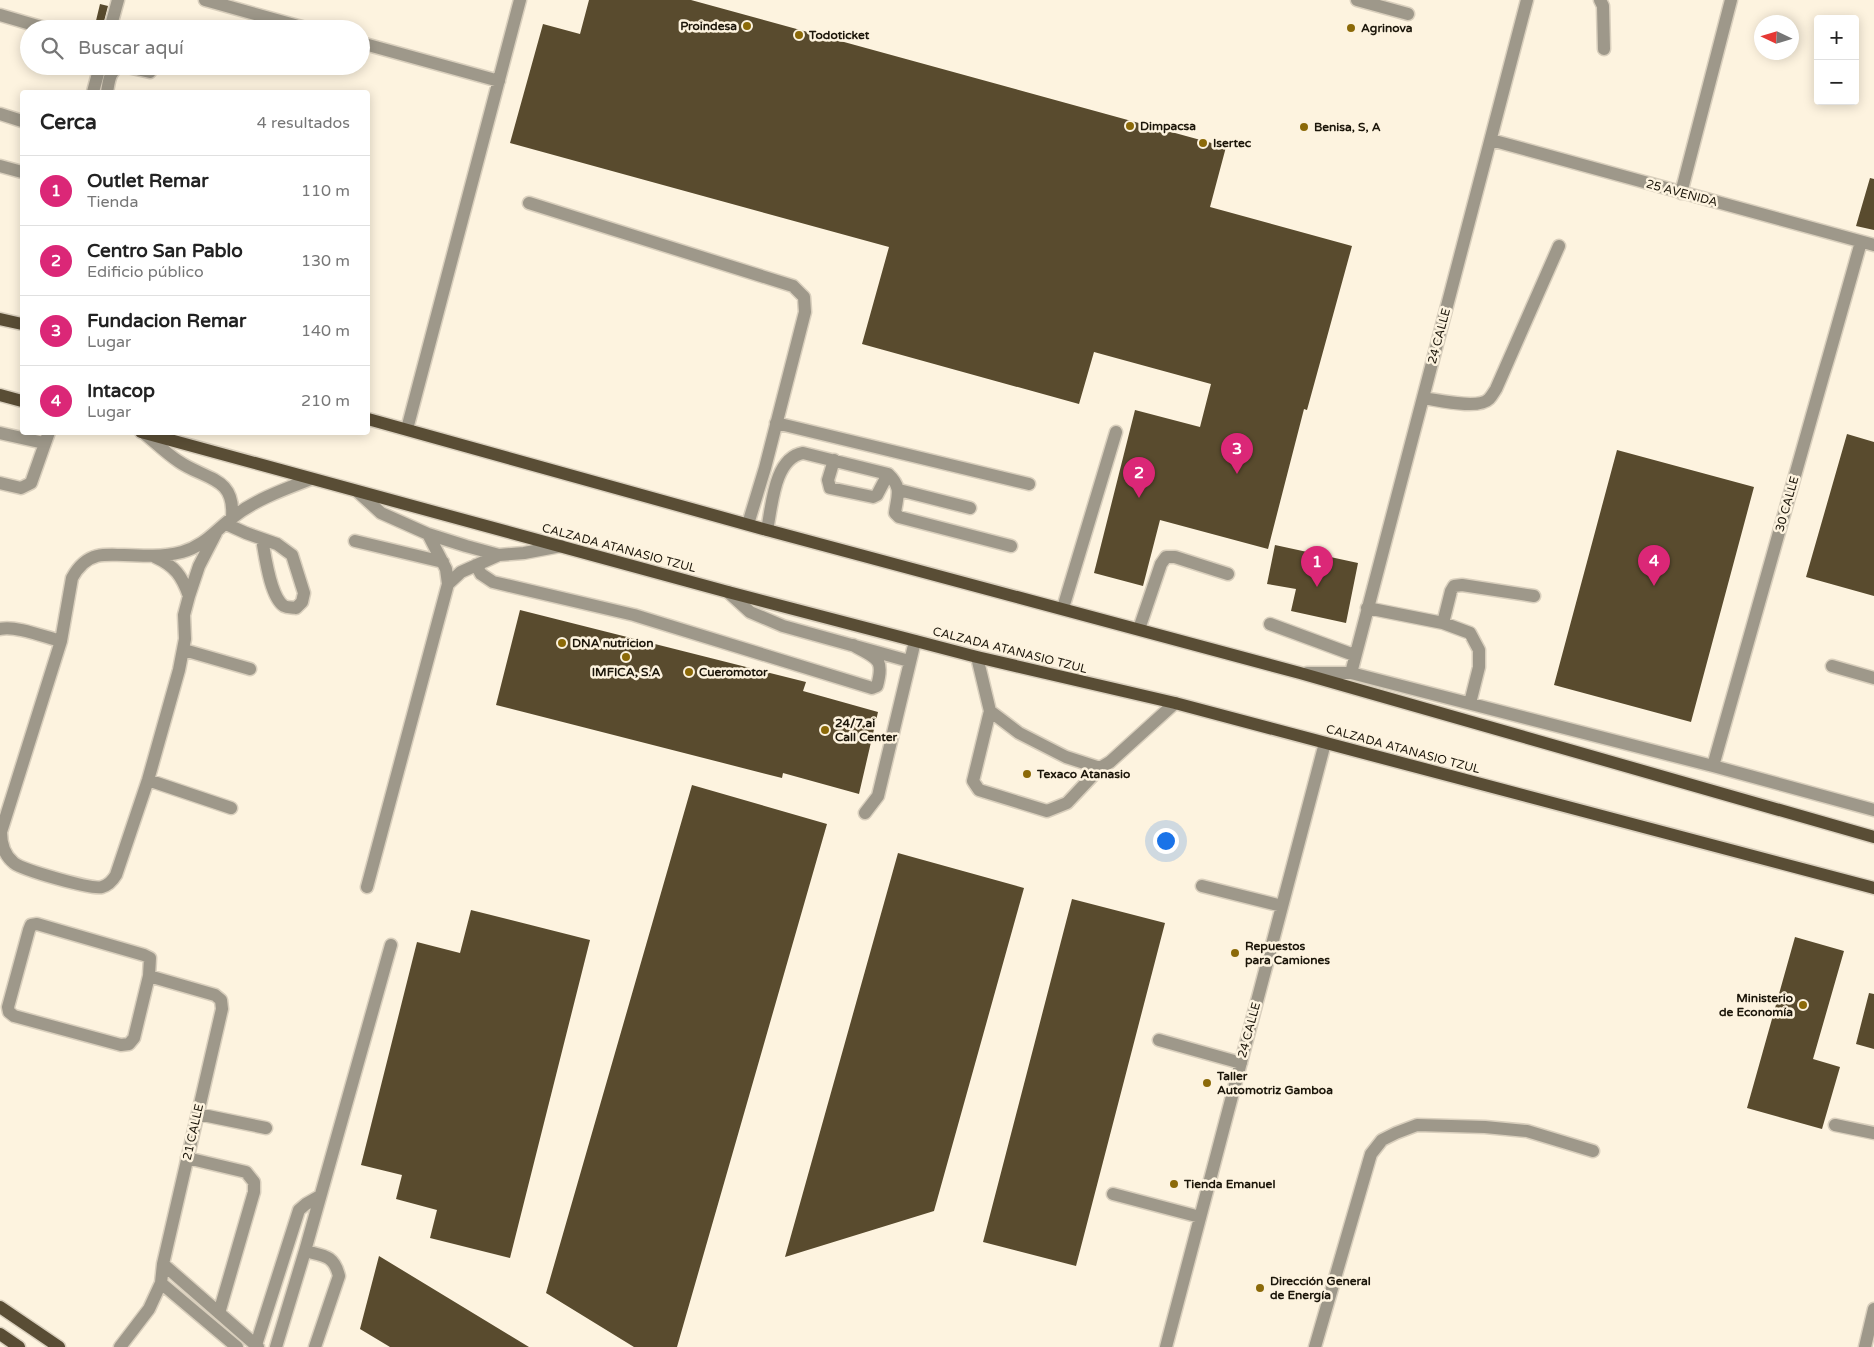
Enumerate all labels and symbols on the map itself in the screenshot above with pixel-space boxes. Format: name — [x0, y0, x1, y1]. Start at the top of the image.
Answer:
north arrow — [1754, 15, 1799, 60]
place label: Proindesa — [680, 19, 737, 33]
marker: Proindesa — [741, 20, 753, 32]
place label: Agrinova — [1361, 21, 1413, 36]
marker: Agrinova — [1345, 22, 1357, 34]
place label: Todoticket — [808, 28, 870, 42]
marker: Todoticket — [793, 29, 805, 41]
place label: Dimpacsa — [1140, 119, 1196, 134]
marker: Dimpacsa — [1124, 120, 1136, 132]
place label: Benisa, S, A — [1314, 120, 1381, 134]
marker: Benisa, S, A — [1298, 121, 1310, 133]
place label: Isertec — [1213, 136, 1252, 150]
marker: Isertec — [1197, 137, 1209, 149]
street label: 25 AVENIDA — [1645, 177, 1719, 209]
street label: 24 CALLE — [1425, 306, 1453, 365]
pin: 3 — [1221, 433, 1253, 474]
pin: 2 — [1123, 457, 1155, 498]
street label: 30 CALLE — [1772, 474, 1802, 533]
street label: CALZADA ATANASIO TZUL — [541, 521, 698, 575]
pin: 4 — [1638, 545, 1670, 586]
pin: 1 — [1301, 546, 1333, 587]
street label: CALZADA ATANASIO TZUL — [931, 624, 1089, 676]
place label: DNA nutricion — [572, 636, 653, 650]
marker: DNA nutricion — [556, 637, 568, 649]
marker: IMFICA, S.A — [620, 651, 632, 663]
place label: IMFICA, S.A — [592, 665, 660, 679]
place label: Cueromotor — [699, 665, 768, 679]
marker: Cueromotor — [683, 666, 695, 678]
place label: 24/7.ai Call Center — [835, 716, 898, 744]
street label: CALZADA ATANASIO TZUL — [1325, 722, 1482, 776]
marker: 24/7.ai Call Center — [819, 724, 831, 736]
place label: Texaco Atanasio — [1036, 767, 1130, 781]
marker: Texaco Atanasio — [1021, 768, 1033, 780]
your location — [1153, 828, 1179, 854]
place label: Repuestos para Camiones — [1245, 939, 1330, 968]
marker: Repuestos para Camiones — [1229, 947, 1241, 959]
place label: Ministerio de Economía — [1719, 991, 1793, 1019]
marker: Ministerio de Economía — [1797, 999, 1809, 1011]
street label: 24 CALLE — [1235, 1000, 1263, 1059]
place label: Taller Automotriz Gamboa — [1216, 1069, 1333, 1097]
marker: Taller Automotriz Gamboa — [1201, 1077, 1213, 1089]
street label: 21 CALLE — [180, 1102, 206, 1161]
place label: Tienda Emanuel — [1183, 1177, 1275, 1191]
marker: Tienda Emanuel — [1168, 1178, 1180, 1190]
place label: Dirección General de Energía — [1270, 1274, 1371, 1303]
marker: Dirección General de Energía — [1254, 1282, 1266, 1294]

